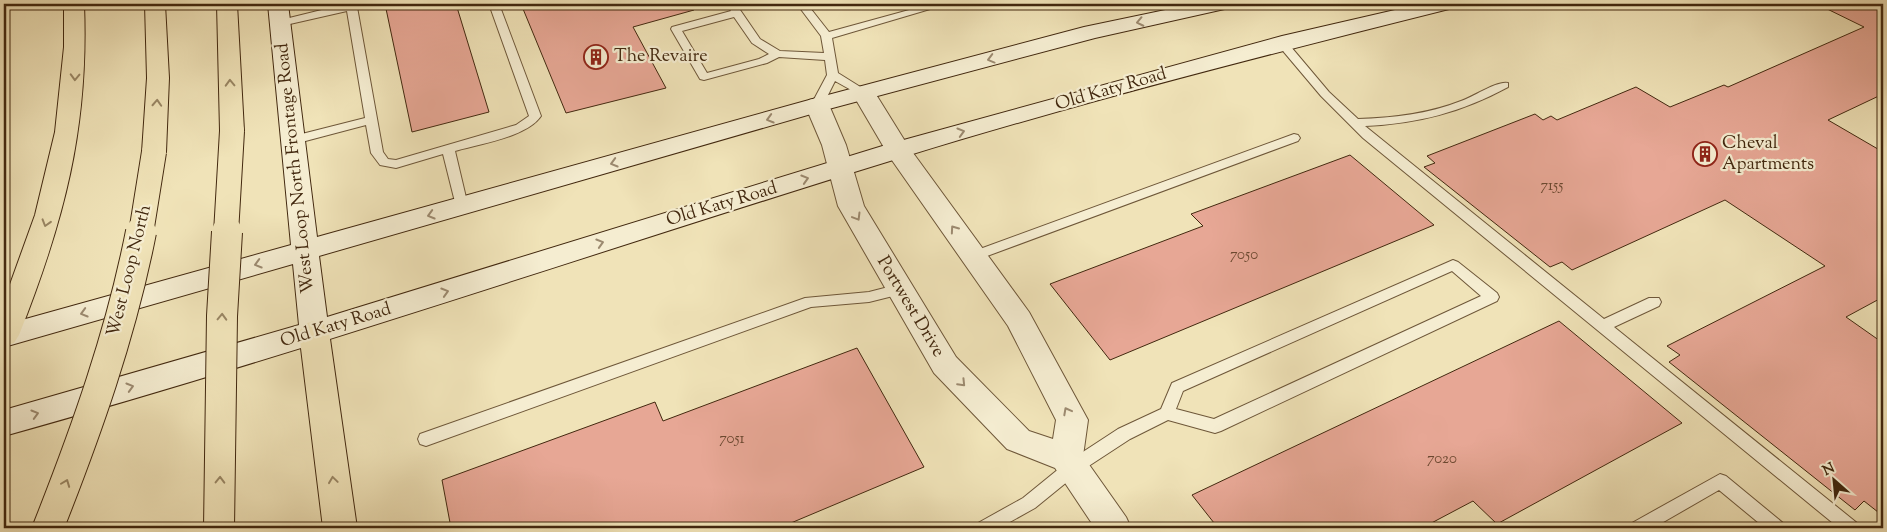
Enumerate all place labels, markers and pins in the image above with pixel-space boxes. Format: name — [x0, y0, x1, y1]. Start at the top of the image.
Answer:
building icon: The Revaire — [583, 44, 609, 70]
place label: The Revaire — [614, 44, 708, 70]
place label: Cheval Apartments — [1722, 131, 1814, 178]
building icon: Cheval Apartments — [1692, 141, 1718, 167]

